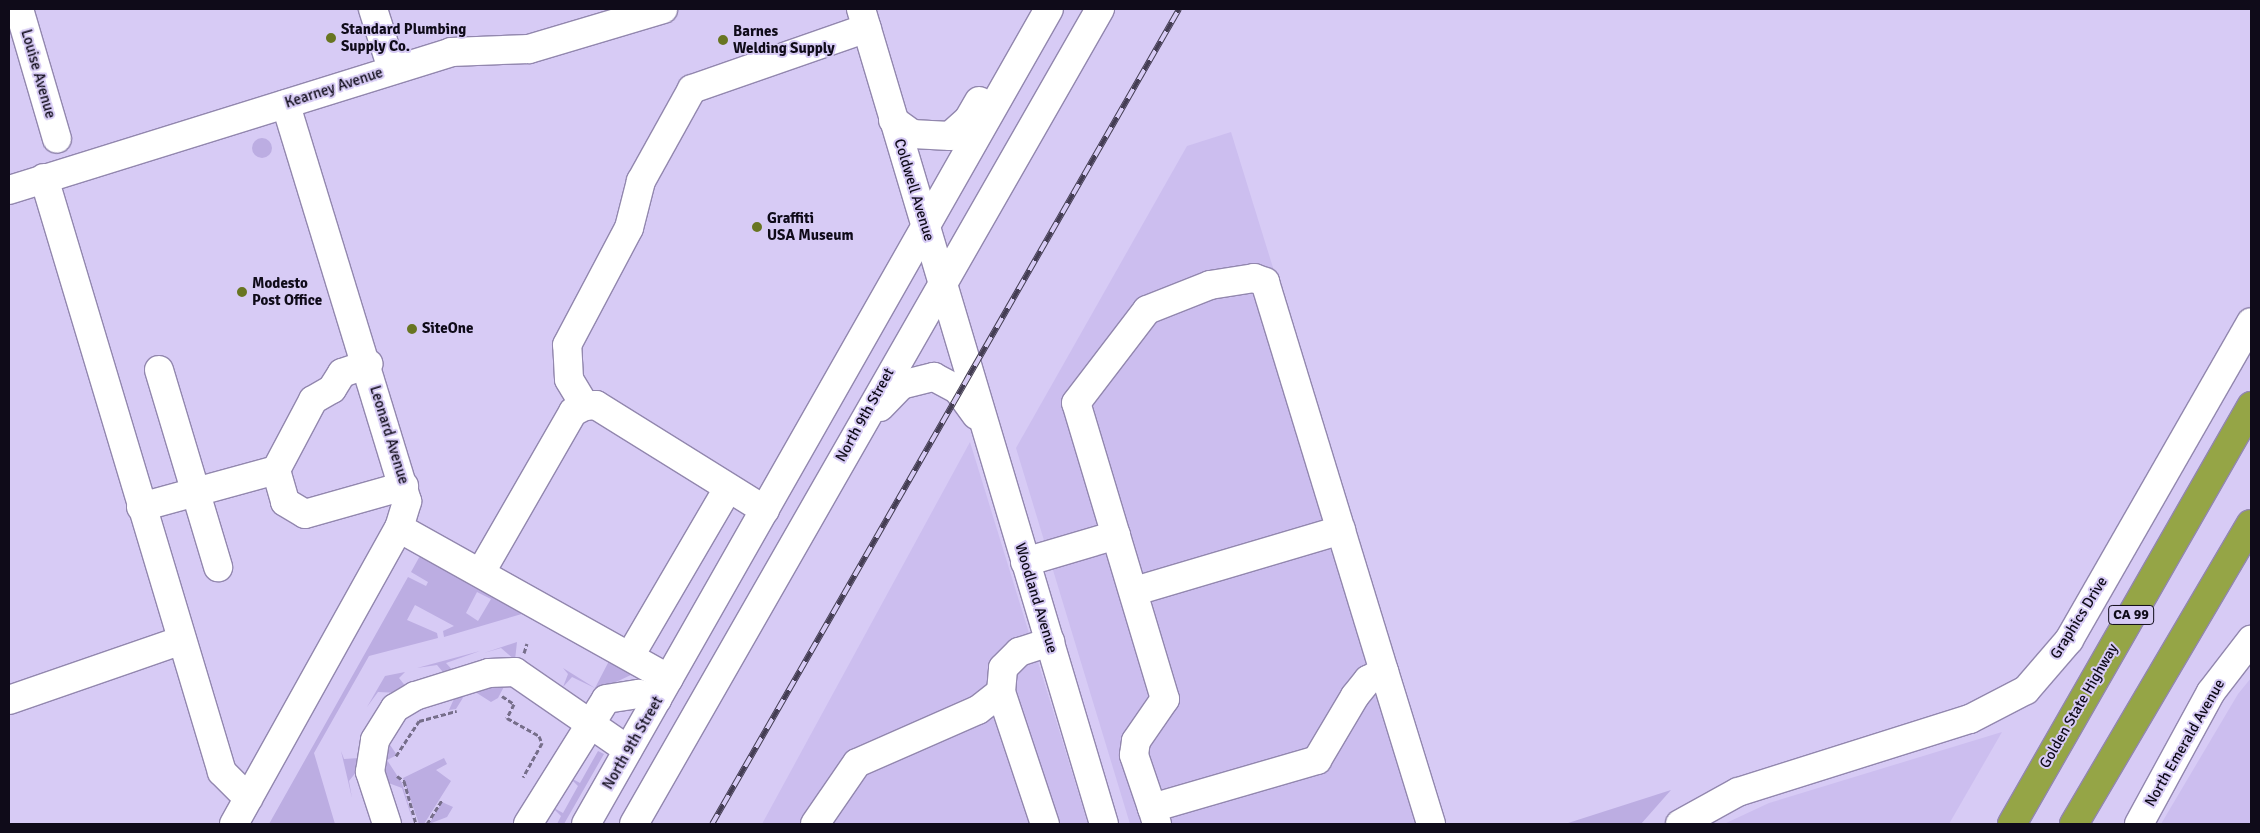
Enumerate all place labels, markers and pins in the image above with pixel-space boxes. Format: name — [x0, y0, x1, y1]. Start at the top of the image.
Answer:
place label: Standard Plumbing Supply Co. — [341, 20, 466, 55]
place label: Barnes Welding Supply — [733, 22, 835, 57]
marker: Standard Plumbing Supply Co. — [325, 32, 337, 44]
marker: Barnes Welding Supply — [717, 34, 729, 46]
place label: Graffiti USA Museum — [767, 209, 854, 244]
marker: Graffiti USA Museum — [751, 221, 763, 233]
place label: Modesto Post Office — [252, 274, 322, 309]
marker: Modesto Post Office — [236, 286, 248, 298]
place label: SiteOne — [422, 320, 473, 338]
marker: SiteOne — [406, 323, 418, 335]

